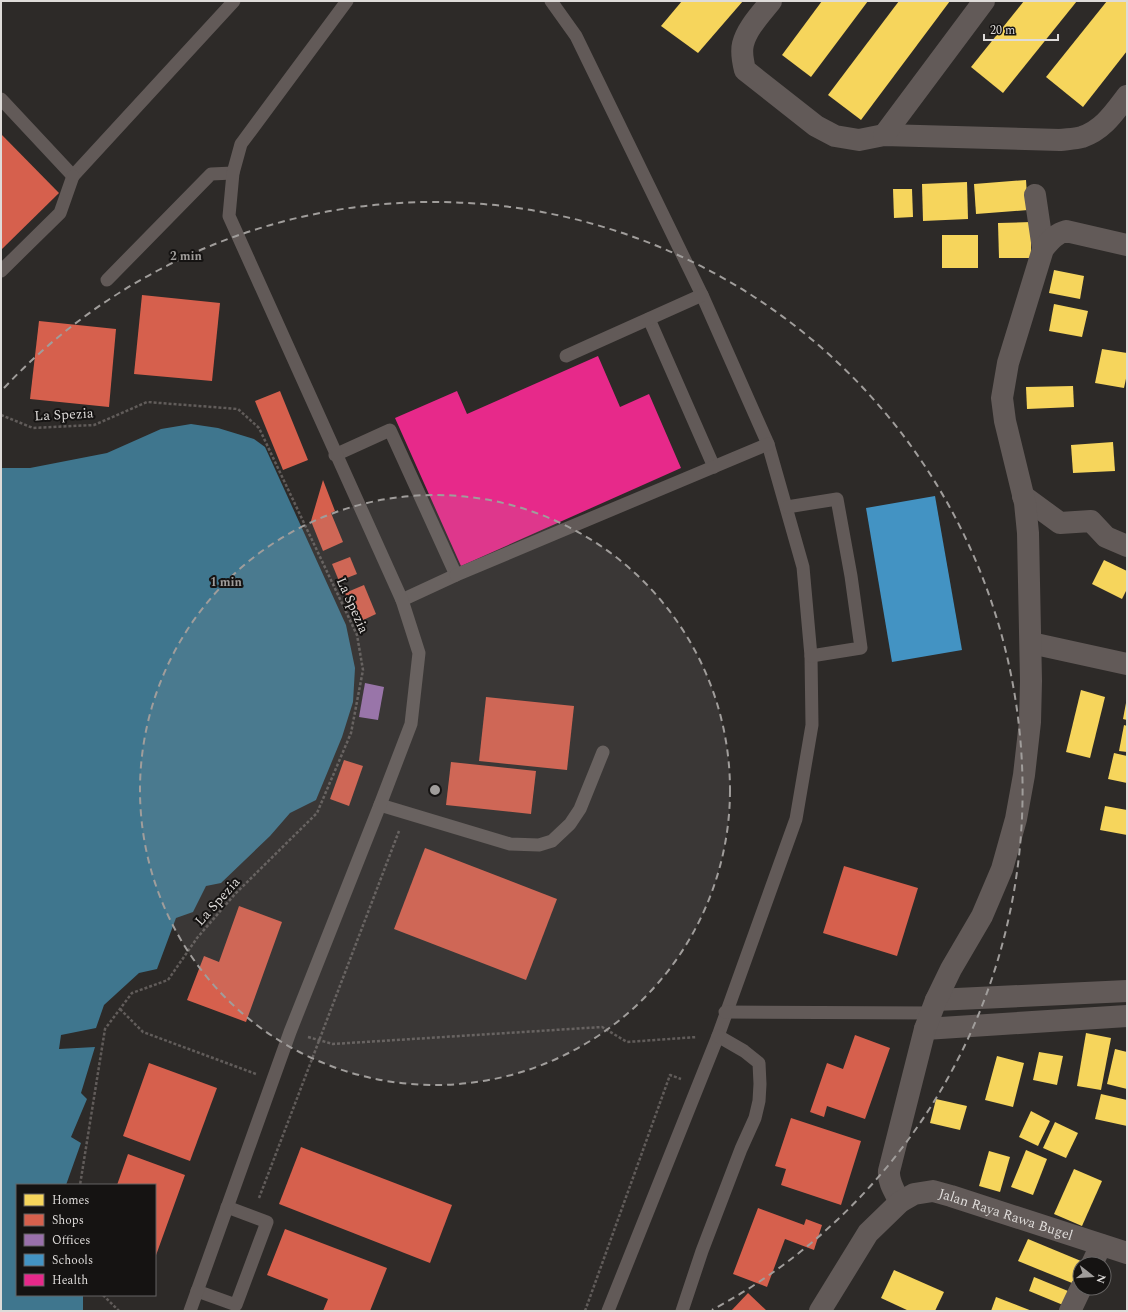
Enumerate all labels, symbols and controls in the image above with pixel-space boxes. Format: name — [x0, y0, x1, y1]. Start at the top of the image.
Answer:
scale bar — [984, 16, 1058, 42]
text: 20 m — [990, 21, 1015, 40]
text: 2 min — [170, 247, 203, 266]
street label: La Spezia — [34, 402, 94, 427]
text: 1 min — [210, 573, 243, 592]
street label: La Spezia — [331, 574, 374, 637]
centre of rings — [428, 783, 442, 797]
street label: La Spezia — [190, 872, 245, 930]
street label: Jalan Raya Rawa Bugel — [936, 1183, 1076, 1246]
legend — [16, 1184, 156, 1296]
text: Homes — [52, 1191, 90, 1210]
text: Shops — [52, 1211, 84, 1230]
text: Offices — [52, 1231, 91, 1250]
text: Schools — [52, 1251, 93, 1270]
north arrow — [1072, 1256, 1112, 1296]
text: Health — [52, 1271, 88, 1290]
text: N — [1092, 1272, 1111, 1286]

